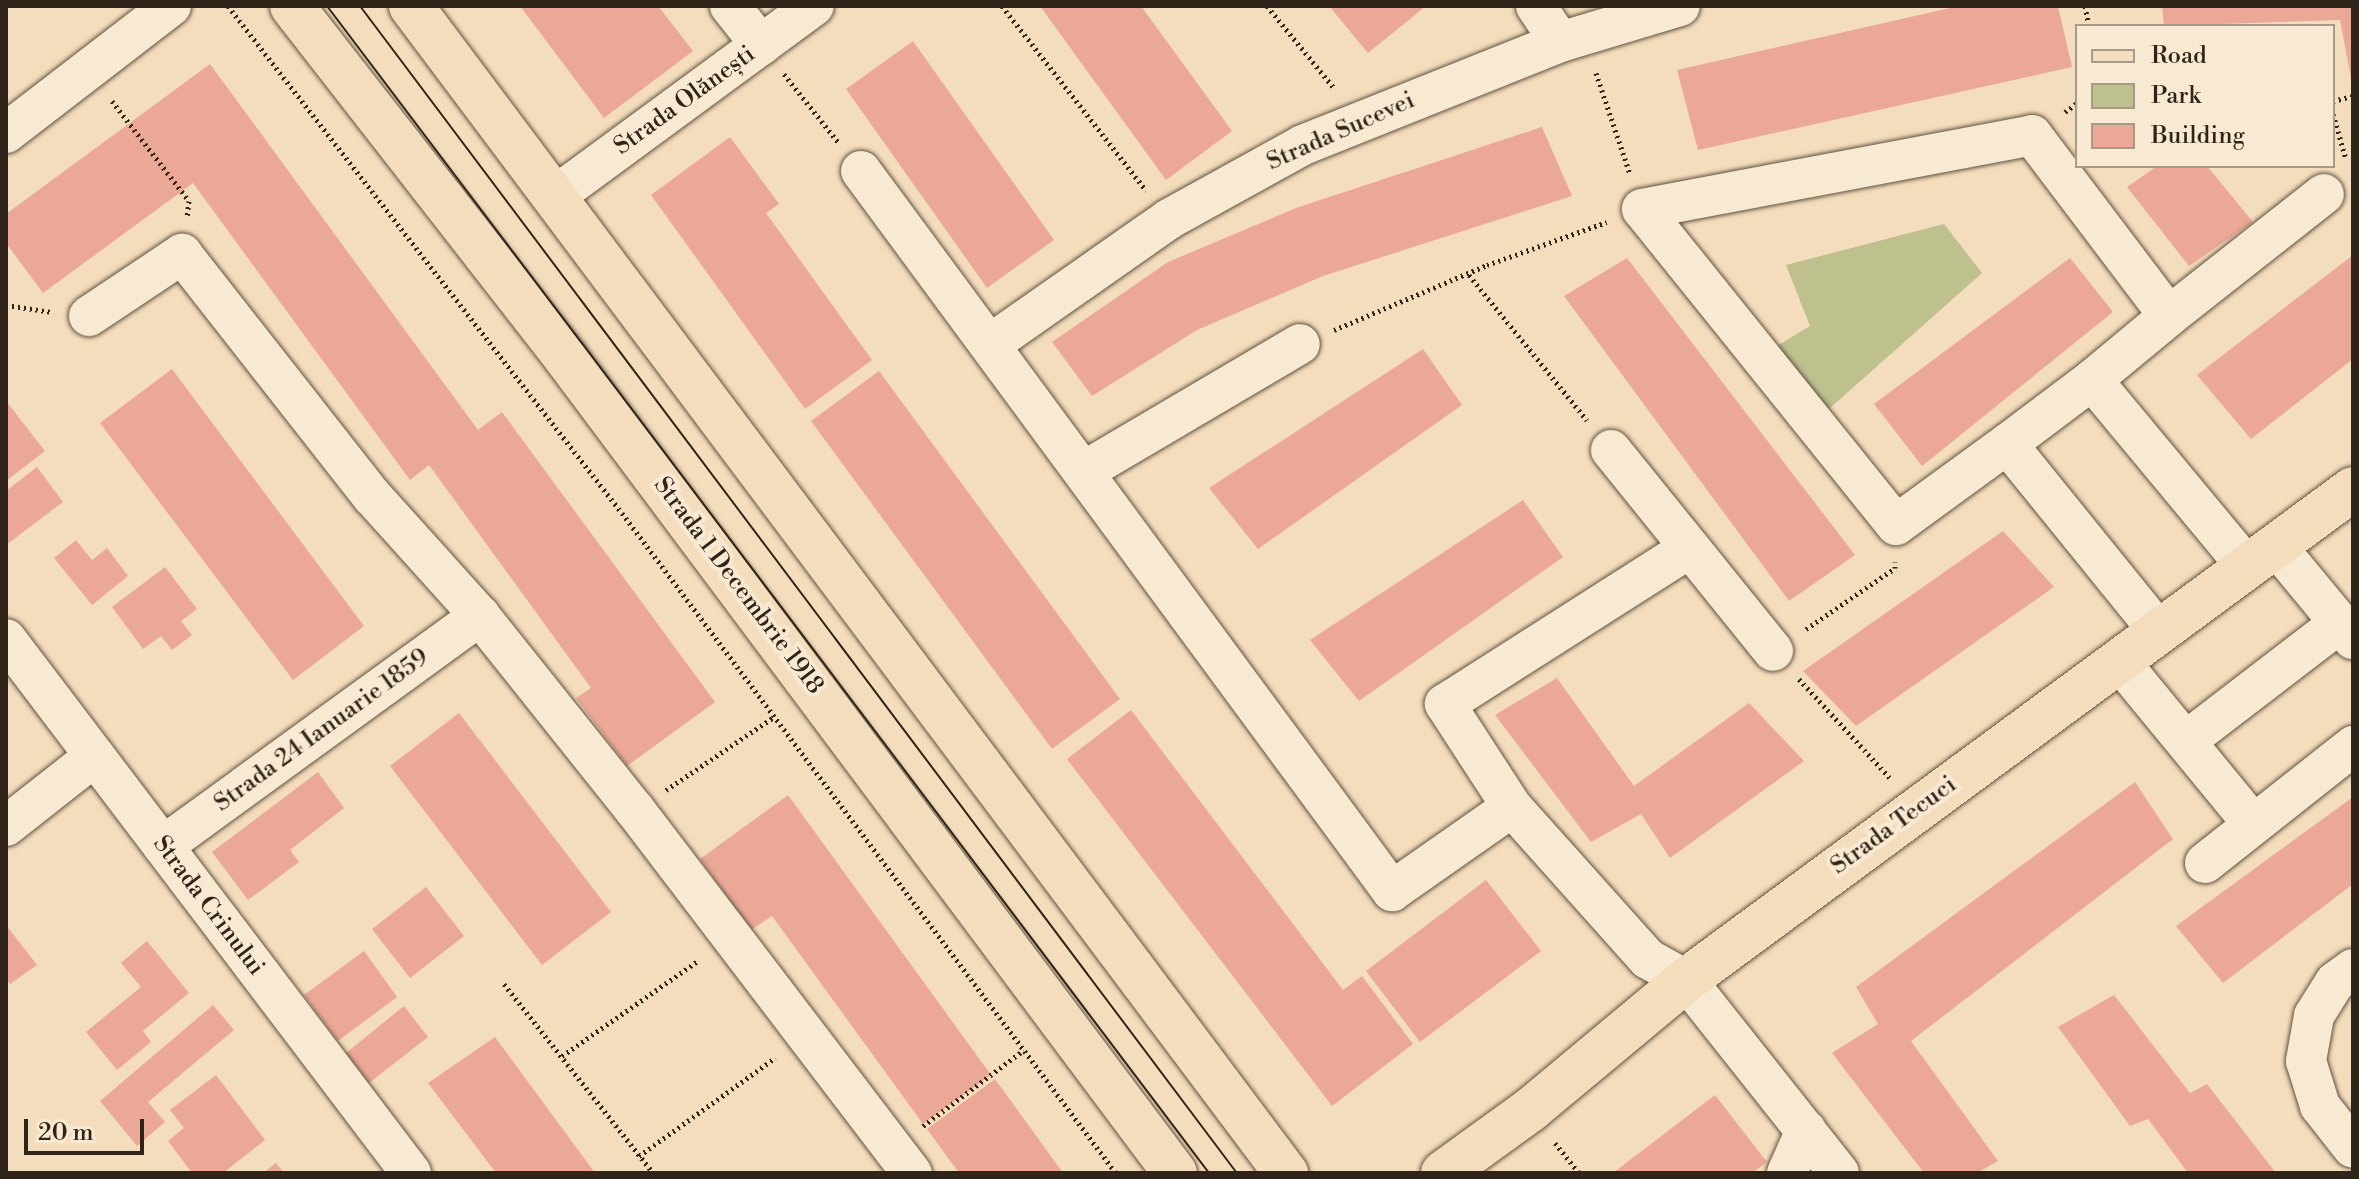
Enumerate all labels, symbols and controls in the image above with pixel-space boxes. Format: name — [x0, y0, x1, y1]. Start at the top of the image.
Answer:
legend — [2075, 24, 2335, 168]
street label: Strada Olănești — [609, 40, 761, 162]
text: Road — [2151, 41, 2207, 71]
text: Park — [2151, 81, 2201, 111]
street label: Strada Sucevei — [1263, 87, 1419, 177]
text: Building — [2151, 121, 2245, 151]
street label: Strada 1 Decembrie 1918 — [647, 472, 829, 700]
street label: Strada 24 Ianuarie 1859 — [209, 644, 435, 818]
street label: Strada Tecuci — [1826, 771, 1962, 881]
street label: Strada Crinului — [146, 831, 270, 981]
scale bar — [28, 1103, 148, 1153]
text: 20 m — [38, 1118, 94, 1148]

